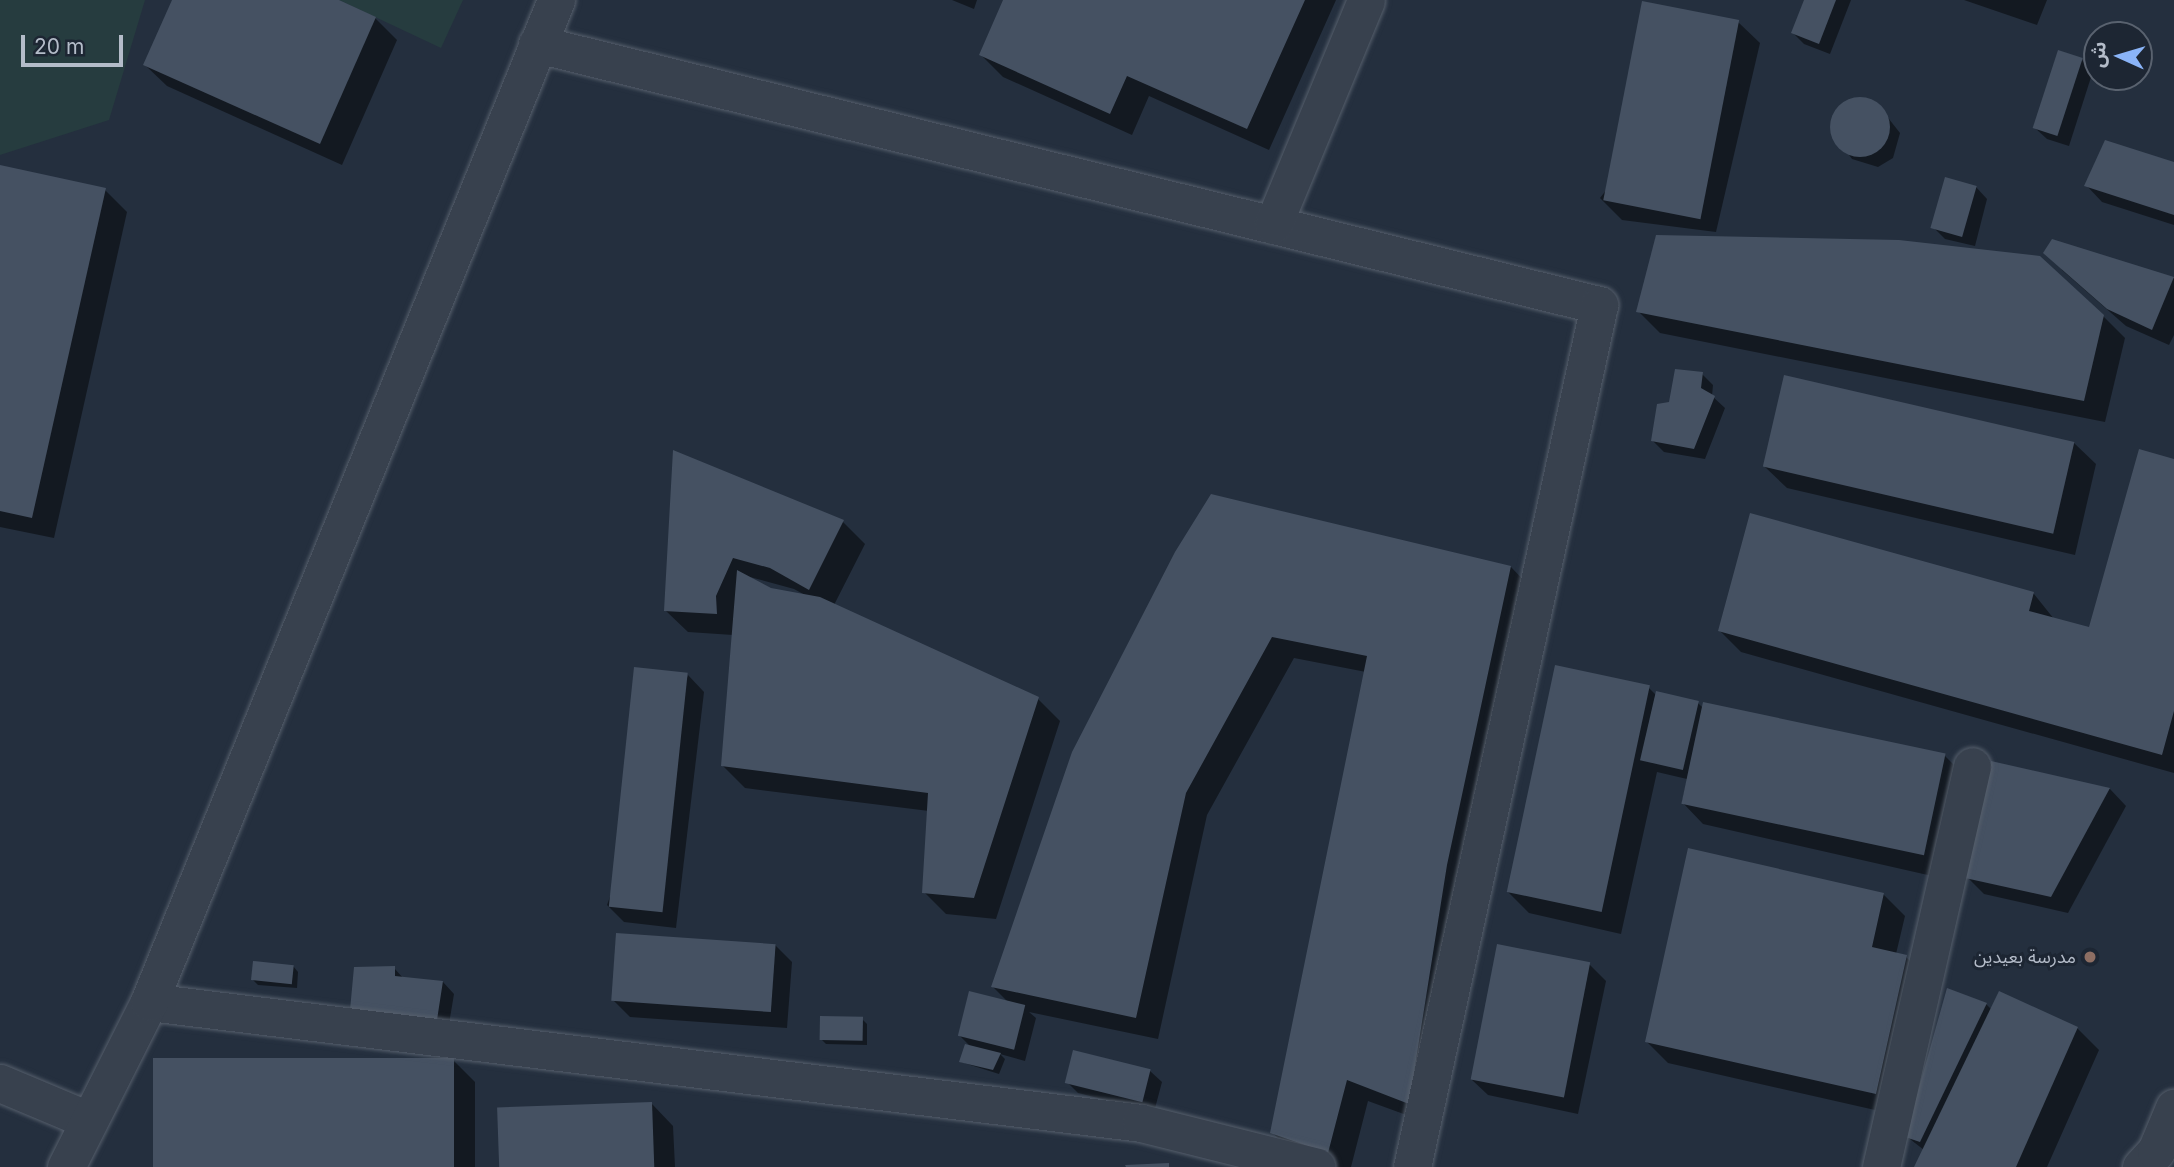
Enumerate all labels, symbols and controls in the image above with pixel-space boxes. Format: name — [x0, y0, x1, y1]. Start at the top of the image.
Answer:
scale bar — [24, 21, 126, 65]
north arrow — [2083, 21, 2153, 91]
text: 20 m — [34, 34, 84, 59]
text: ش — [2086, 41, 2111, 68]
place label: مدرسة بعيدين — [1974, 946, 2076, 968]
marker: مدرسة بعيدين — [2082, 949, 2098, 965]

